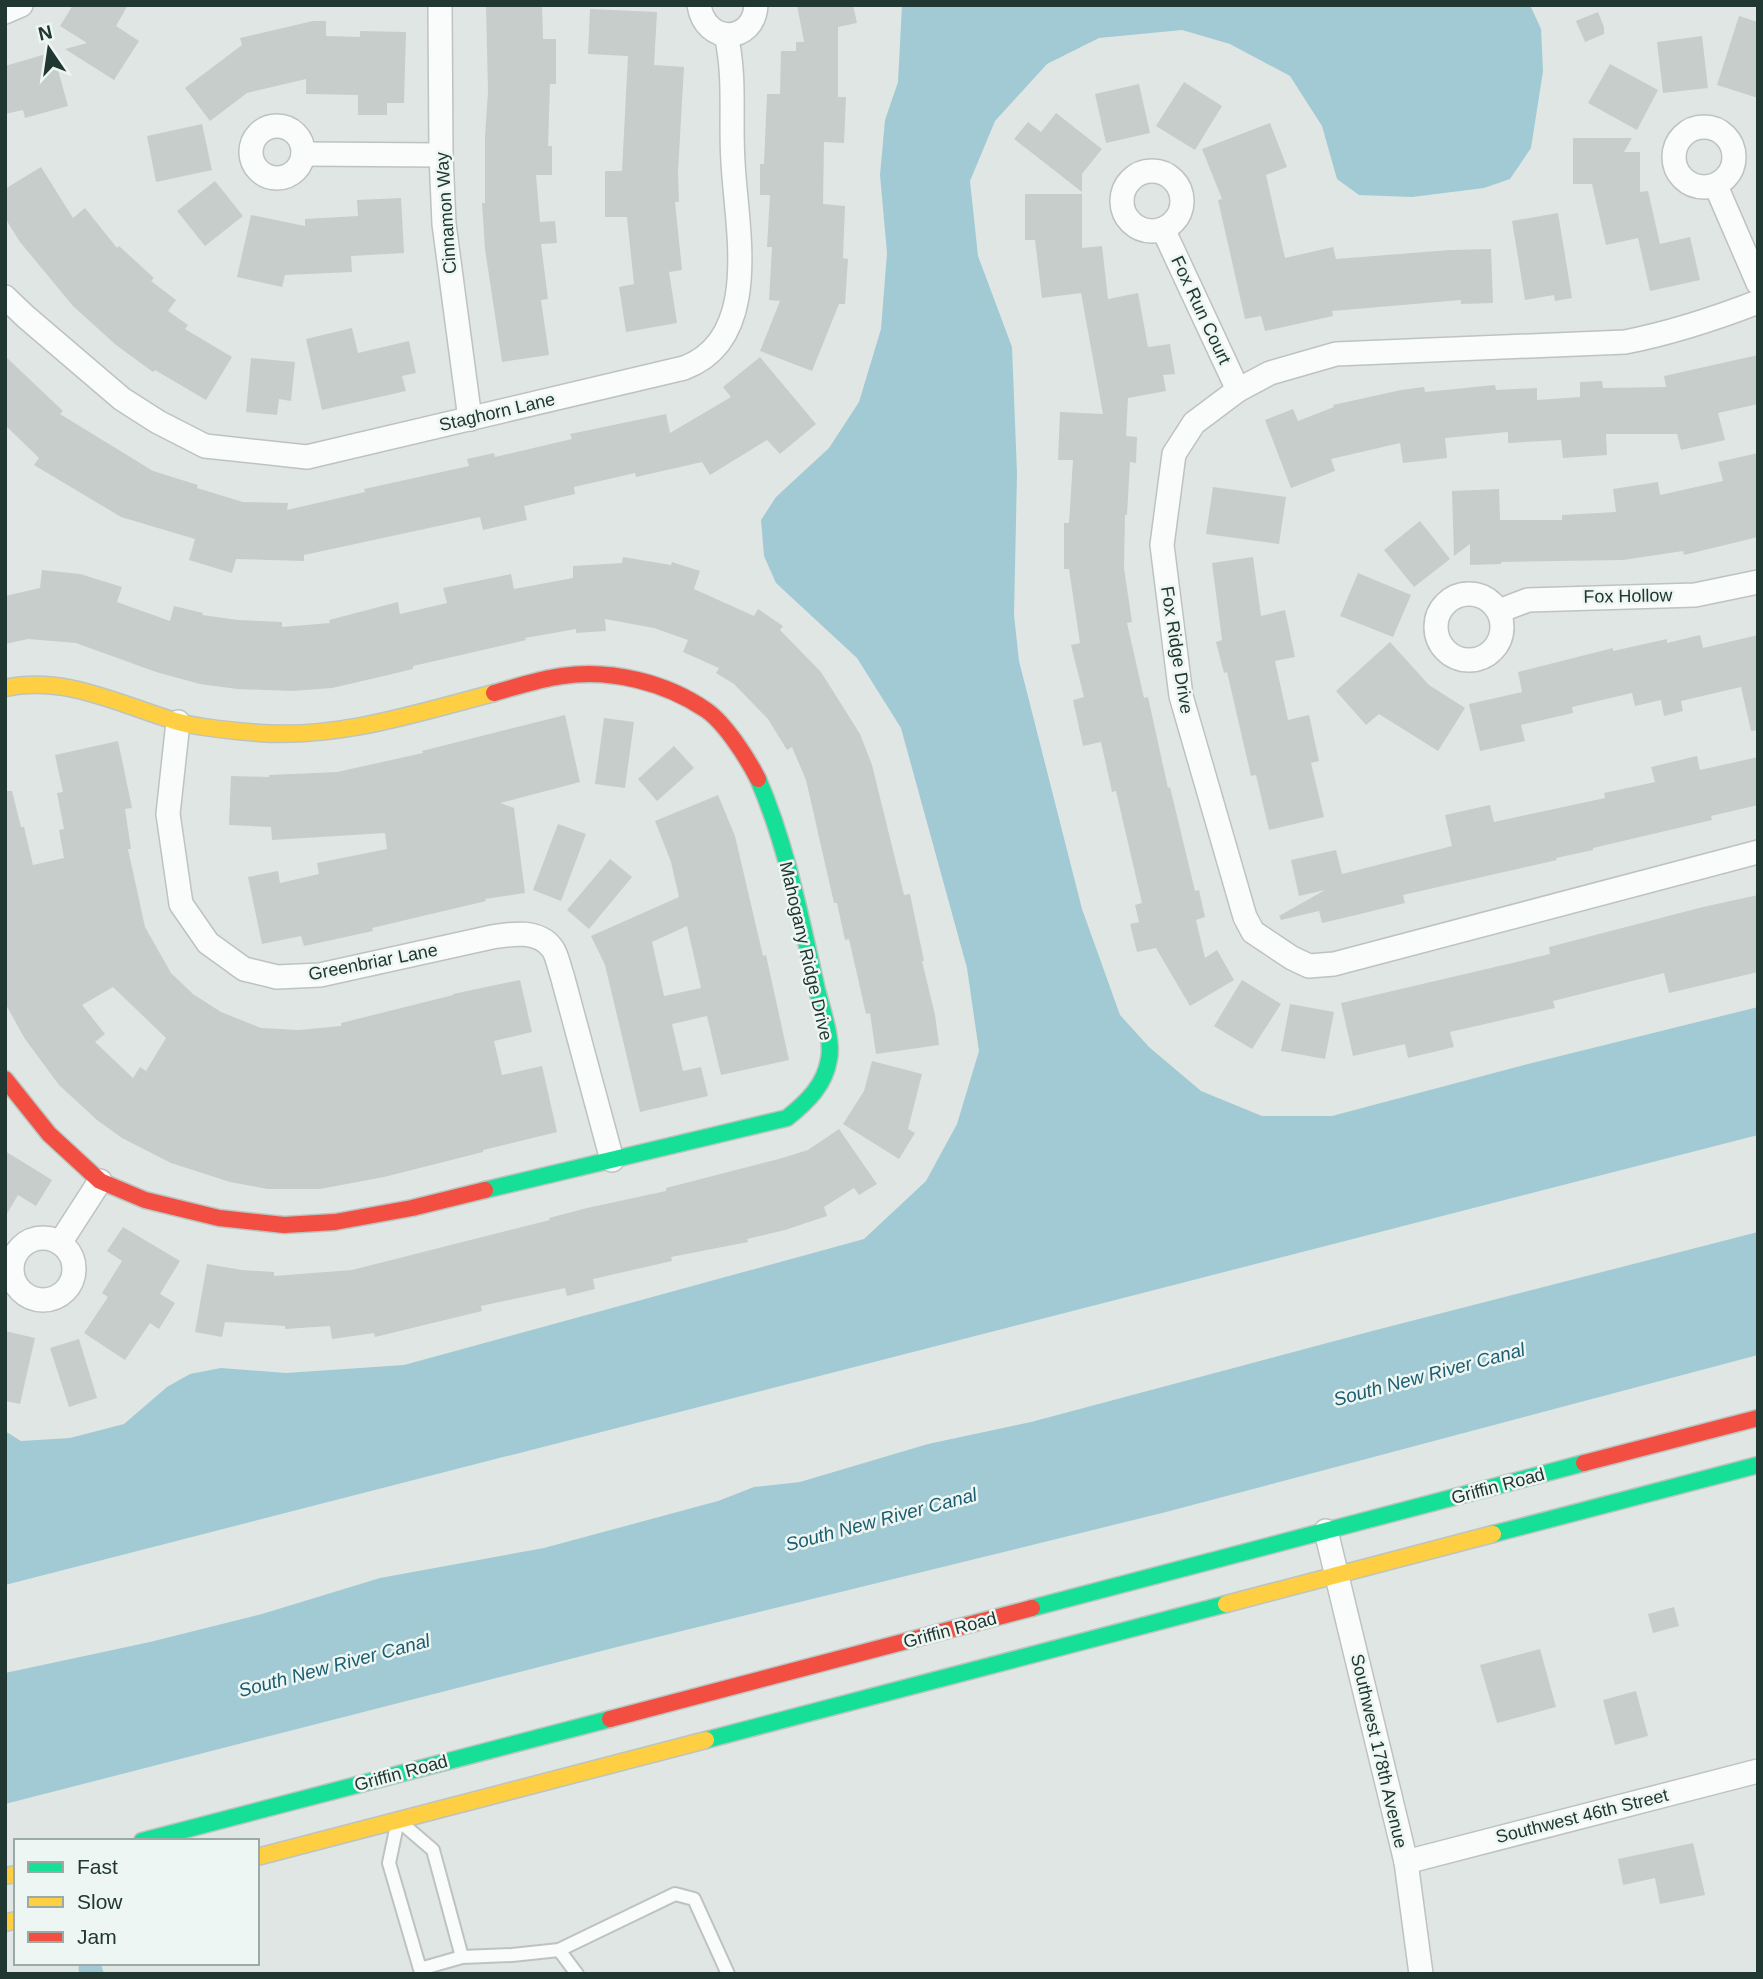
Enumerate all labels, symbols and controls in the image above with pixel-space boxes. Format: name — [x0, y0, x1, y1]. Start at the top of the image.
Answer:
north arrow — [14, 14, 84, 84]
text: N — [36, 21, 54, 45]
street label: Cinnamon Way — [432, 151, 460, 275]
street label: Fox Run Court — [1167, 253, 1235, 367]
street label: Staghorn Lane — [437, 389, 557, 435]
street label: Fox Ridge Drive — [1157, 585, 1197, 715]
street label: Fox Hollow — [1583, 585, 1674, 607]
street label: Mahogany Ridge Drive — [776, 860, 836, 1042]
street label: Greenbriar Lane — [307, 940, 439, 984]
water label: South New River Canal — [1331, 1339, 1528, 1410]
street label: Griffin Road — [1449, 1464, 1547, 1508]
water label: South New River Canal — [783, 1484, 980, 1555]
street label: Griffin Road — [901, 1608, 999, 1652]
water label: South New River Canal — [236, 1630, 433, 1701]
street label: Southwest 178th Avenue — [1347, 1652, 1411, 1850]
street label: Griffin Road — [352, 1751, 450, 1795]
street label: Southwest 46th Street — [1494, 1785, 1670, 1847]
legend — [14, 1839, 259, 1965]
text: Fast — [77, 1855, 118, 1878]
text: Slow — [77, 1890, 123, 1913]
text: Jam — [77, 1925, 117, 1948]

